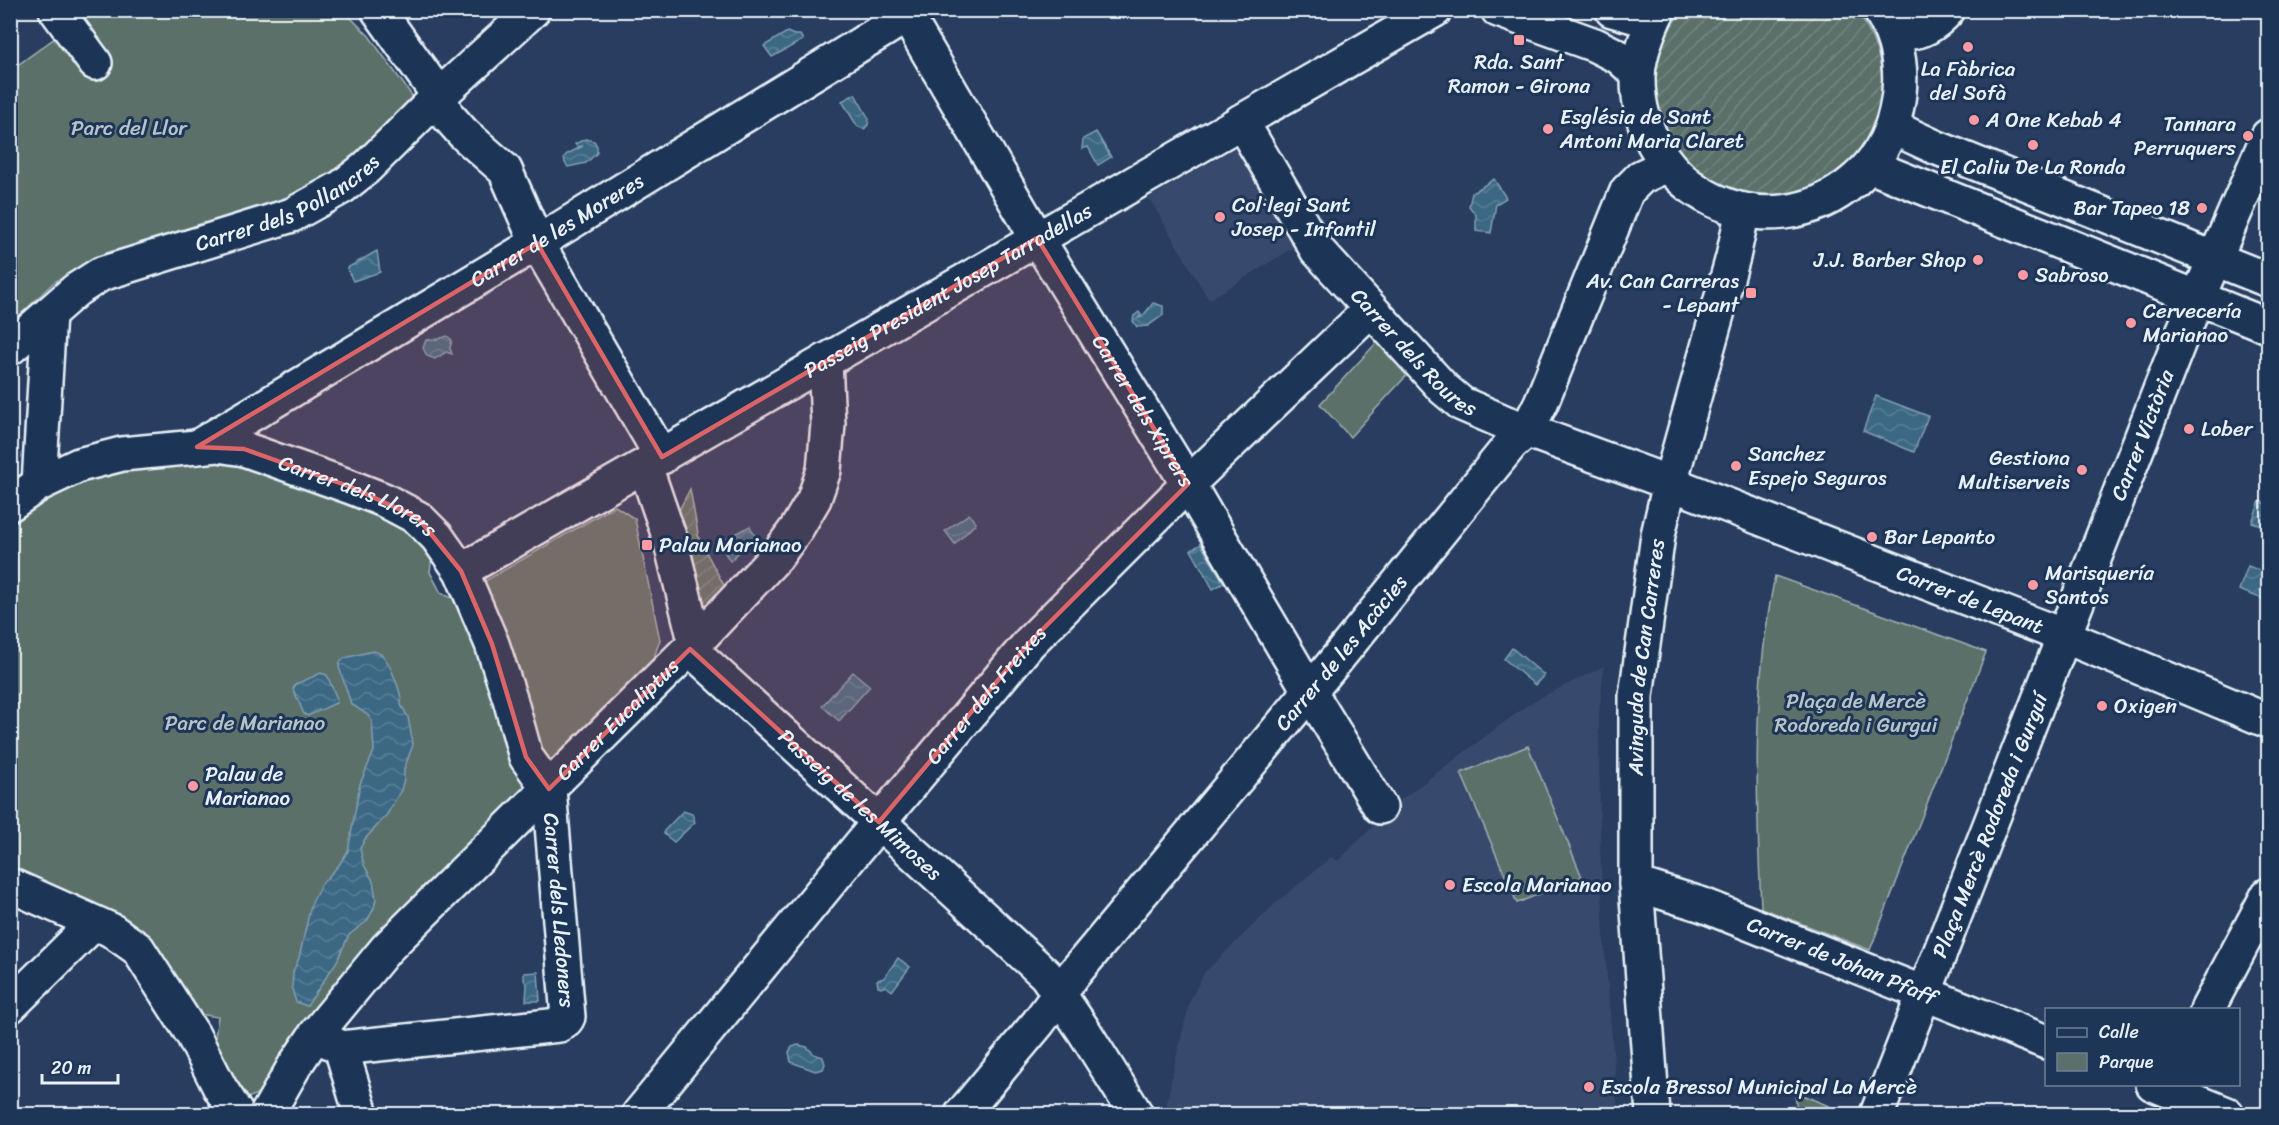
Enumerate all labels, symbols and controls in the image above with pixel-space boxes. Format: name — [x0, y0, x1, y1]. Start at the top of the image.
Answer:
marker: Rda. Sant Ramon - Girona — [1512, 33, 1526, 47]
marker: La Fàbrica del Sofà — [1961, 40, 1975, 54]
place label: Rda. Sant Ramon - Girona — [1448, 43, 1590, 105]
place label: La Fàbrica del Sofà — [1921, 50, 2016, 112]
place label: Església de Sant Antoni Maria Claret — [1559, 98, 1744, 160]
place label: A One Kebab 4 — [1985, 101, 2122, 139]
place label: Tannara Perruquers — [2133, 105, 2236, 167]
park label: Parc del Llor — [71, 109, 188, 147]
marker: A One Kebab 4 — [1967, 113, 1981, 127]
marker: Església de Sant Antoni Maria Claret — [1541, 122, 1555, 136]
marker: Tannara Perruquers — [2241, 129, 2255, 143]
marker: El Caliu De La Ronda — [2026, 138, 2040, 152]
street label: Carrer dels Pollancres — [190, 145, 389, 263]
place label: El Caliu De La Ronda — [1940, 148, 2126, 186]
street label: Carrer de les Moreres — [462, 162, 652, 298]
place label: Col·legi Sant Josep - Infantil — [1231, 186, 1377, 248]
place label: Bar Tapeo 18 — [2073, 189, 2190, 227]
street label: Passeig President Josep Tarradellas — [796, 192, 1100, 389]
marker: Bar Tapeo 18 — [2195, 201, 2209, 215]
marker: Col·legi Sant Josep - Infantil — [1213, 210, 1227, 224]
place label: J.J. Barber Shop — [1813, 241, 1966, 279]
marker: J.J. Barber Shop — [1971, 253, 1985, 267]
place label: Sabroso — [2035, 256, 2109, 294]
place label: Av. Can Carreras - Lepant — [1585, 262, 1741, 324]
marker: Sabroso — [2016, 268, 2030, 282]
street label: Carrer dels Roures — [1341, 279, 1483, 427]
marker: Av. Can Carreras - Lepant — [1744, 286, 1758, 300]
place label: Cervecería Marianao — [2143, 292, 2242, 354]
marker: Cervecería Marianao — [2124, 316, 2138, 330]
street label: Carrer dels Xiprers — [1081, 327, 1205, 495]
street label: Carrer Victòria — [2100, 363, 2185, 506]
place label: Lober — [2201, 410, 2254, 448]
marker: Lober — [2182, 422, 2196, 436]
place label: Sanchez Espejo Seguros — [1748, 435, 1887, 497]
place label: Gestiona Multiserveis — [1958, 439, 2070, 501]
street label: Carrer dels Llorers — [273, 444, 447, 547]
marker: Sanchez Espejo Seguros — [1729, 459, 1743, 473]
marker: Gestiona Multiserveis — [2075, 463, 2089, 477]
place label: Bar Lepanto — [1884, 518, 1996, 556]
place label: Palau Marianao — [659, 526, 802, 564]
marker: Bar Lepanto — [1865, 530, 1879, 544]
street label: Avinguda de Can Carreres — [1617, 536, 1676, 777]
marker: Palau Marianao — [640, 538, 654, 552]
street label: Carrer de Lepant — [1891, 554, 2049, 645]
place label: Marisquería Santos — [2045, 554, 2154, 616]
street label: Carrer de les Acàcies — [1265, 566, 1418, 740]
marker: Marisquería Santos — [2026, 578, 2040, 592]
street label: Carrer dels Freixes — [915, 616, 1056, 773]
street label: Carrer Eucaliptus — [546, 649, 689, 790]
park label: Plaça de Mercè Rodoreda i Gurgui — [1775, 682, 1939, 744]
street label: Plaça Mercè Rodoreda i Gurguí — [1921, 685, 2060, 964]
place label: Oxigen — [2114, 687, 2177, 725]
marker: Oxigen — [2095, 699, 2109, 713]
park label: Parc de Marianao — [165, 704, 325, 742]
street label: Passeig de les Mimoses — [769, 719, 951, 891]
place label: Palau de Marianao — [205, 755, 290, 817]
marker: Palau de Marianao — [186, 779, 200, 793]
street label: Carrer dels Lledoners — [532, 811, 586, 1009]
place label: Escola Marianao — [1462, 866, 1612, 904]
marker: Escola Marianao — [1443, 878, 1457, 892]
street label: Carrer de Johan Pfaff — [1741, 905, 1946, 1017]
legend — [2045, 1008, 2240, 1086]
text: Calle — [2099, 1016, 2139, 1048]
text: Parque — [2099, 1046, 2154, 1078]
scale bar — [42, 1047, 118, 1085]
text: 20 m — [51, 1052, 91, 1084]
place label: Escola Bressol Municipal La Mercè — [1601, 1068, 1917, 1106]
marker: Escola Bressol Municipal La Mercè — [1582, 1080, 1596, 1094]

